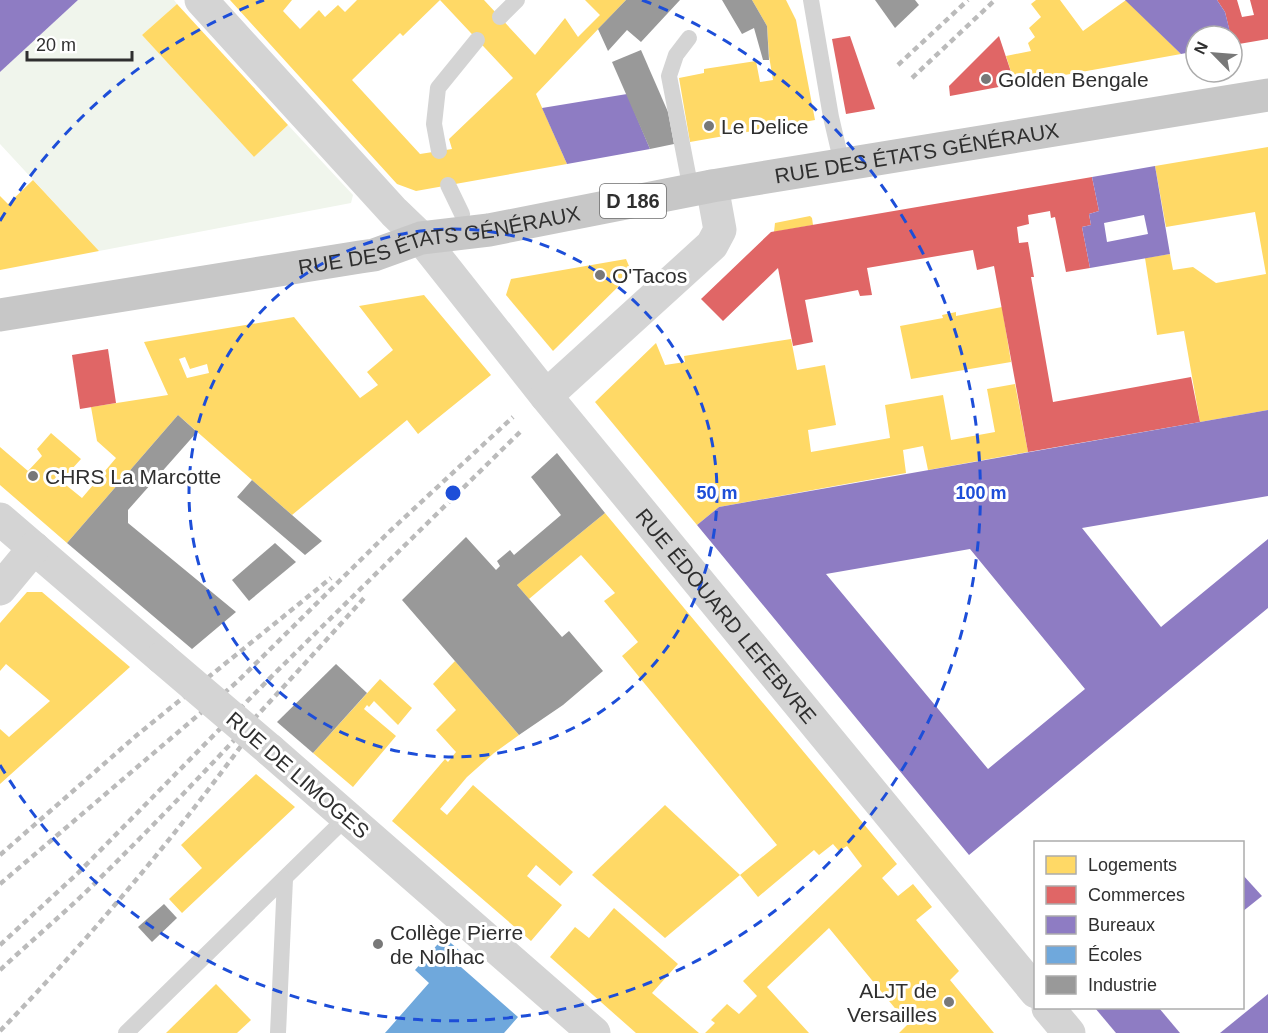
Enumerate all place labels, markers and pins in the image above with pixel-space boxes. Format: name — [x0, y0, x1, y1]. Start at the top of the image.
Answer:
place label: Golden Bengale — [998, 68, 1149, 91]
marker: Golden Bengale — [979, 72, 993, 86]
place label: Le Delice — [721, 115, 809, 138]
marker: Le Delice — [702, 119, 716, 133]
place label: O'Tacos — [612, 264, 687, 287]
marker: O'Tacos — [593, 268, 607, 282]
place label: CHRS La Marcotte — [45, 465, 221, 488]
marker: CHRS La Marcotte — [26, 469, 40, 483]
centre of rings — [443, 483, 463, 503]
place label: Collège Pierre de Nolhac — [390, 921, 523, 968]
marker: Collège Pierre de Nolhac — [371, 937, 385, 951]
place label: ALJT de Versailles — [847, 979, 937, 1026]
marker: ALJT de Versailles — [942, 995, 956, 1009]

